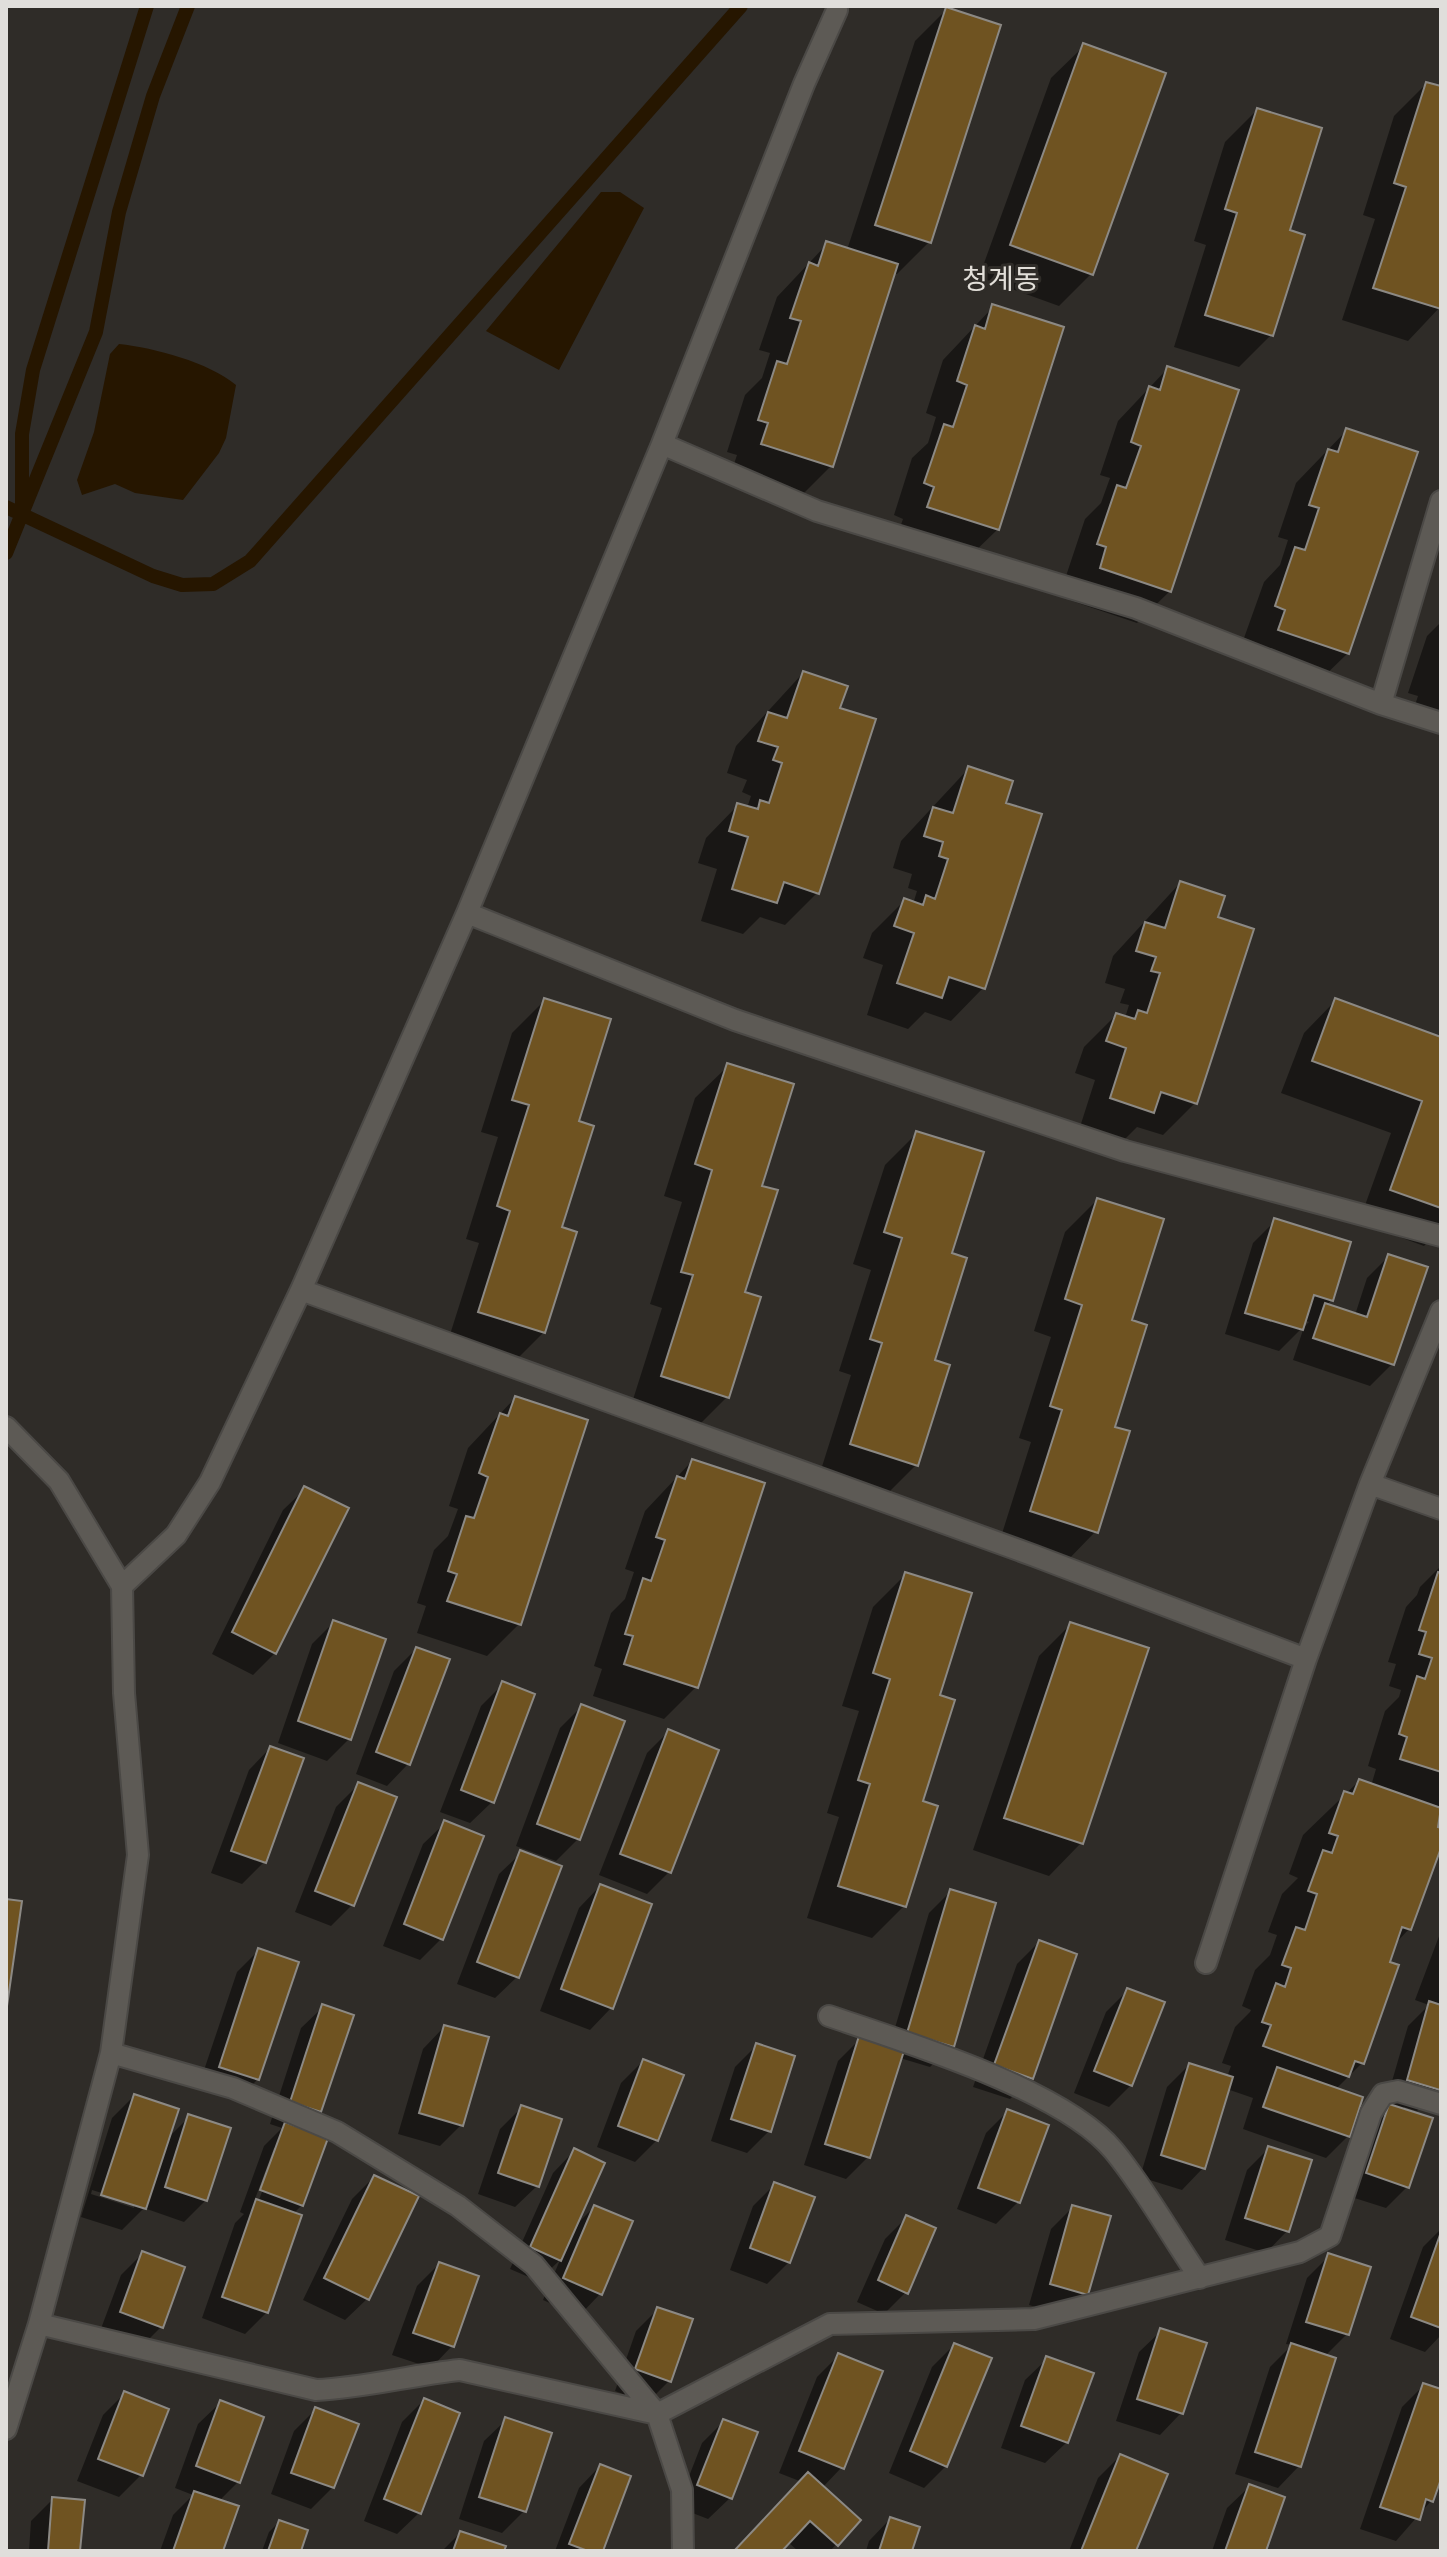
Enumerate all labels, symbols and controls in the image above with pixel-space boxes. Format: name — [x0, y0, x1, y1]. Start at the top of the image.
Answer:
district label: 청계동 — [962, 261, 1040, 295]

